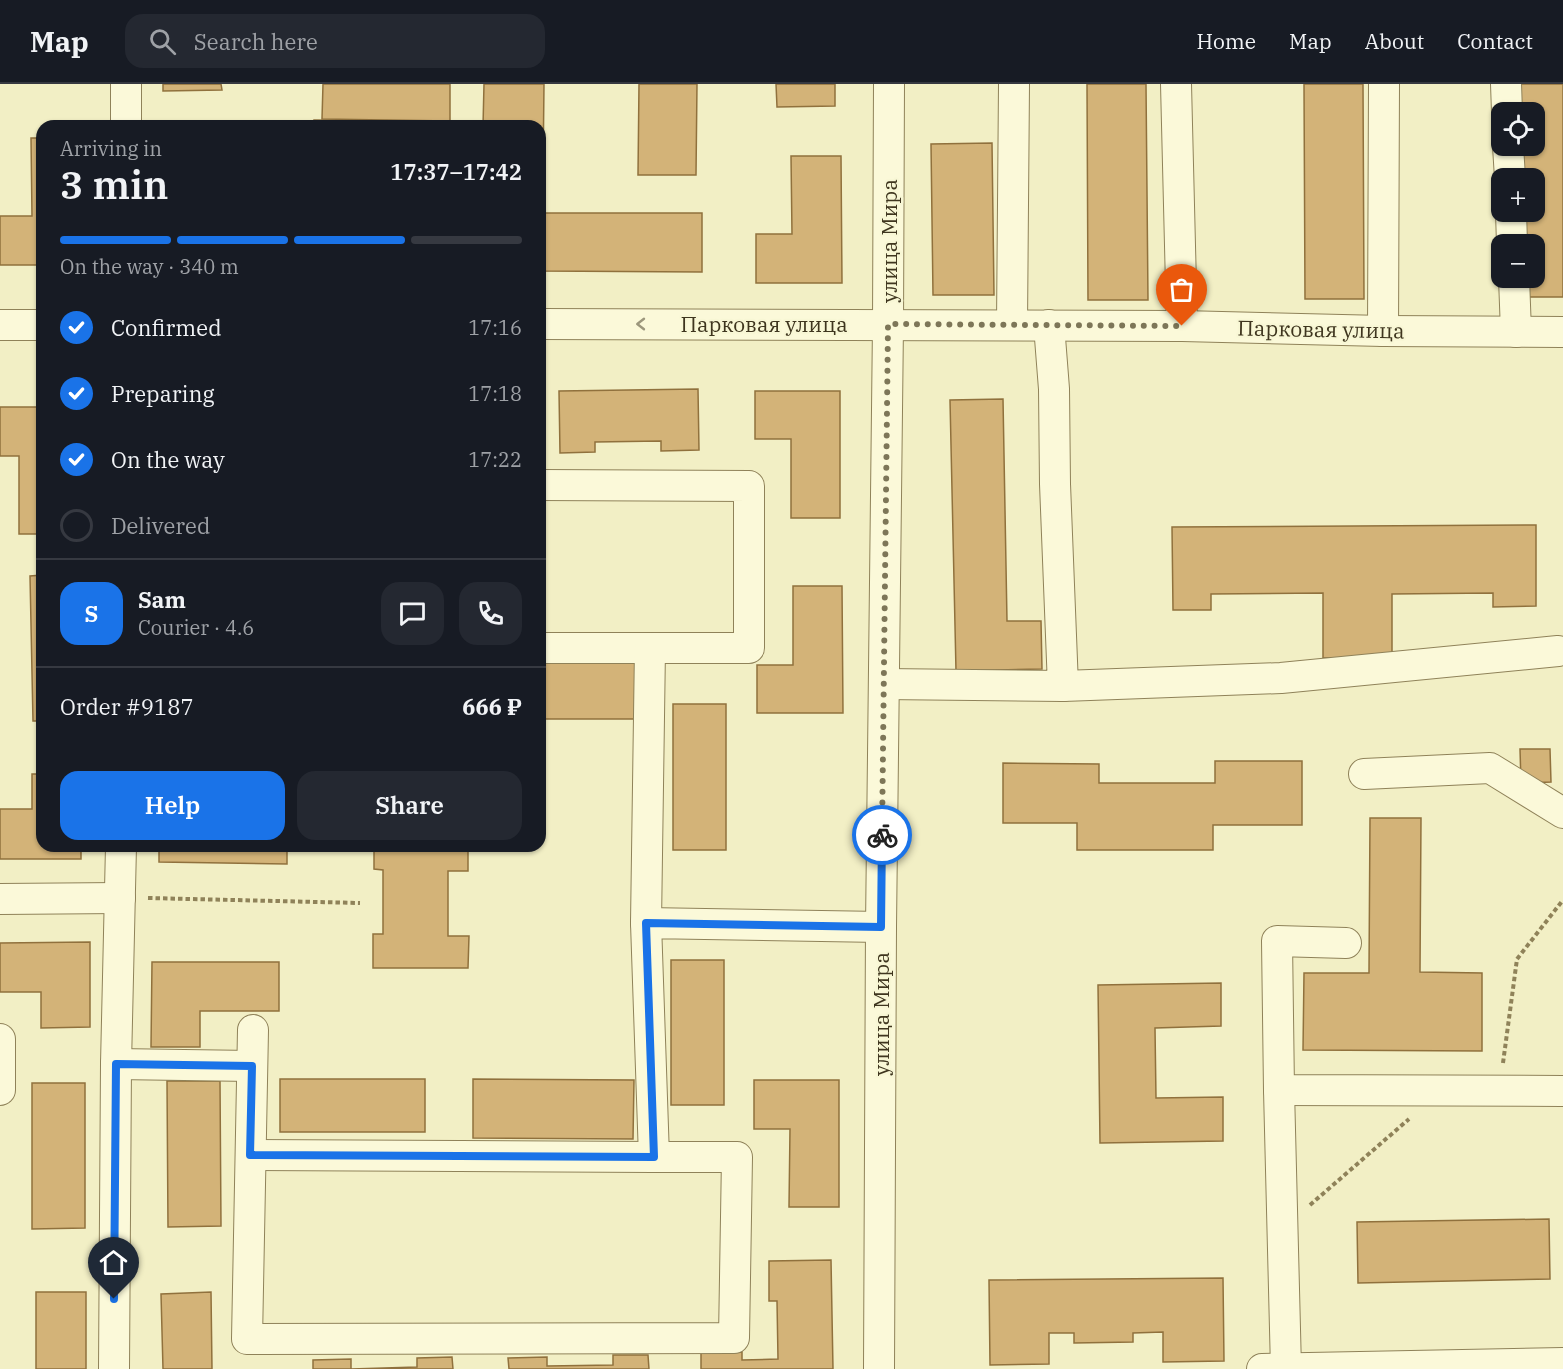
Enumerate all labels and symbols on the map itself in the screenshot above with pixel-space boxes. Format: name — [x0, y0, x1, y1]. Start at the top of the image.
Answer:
street label: улица Мира — [875, 179, 903, 303]
pin — [1156, 264, 1207, 326]
street label: Парковая улица — [680, 310, 848, 338]
street label: Парковая улица — [1237, 314, 1405, 344]
one-way arrow — [636, 318, 645, 330]
courier — [852, 805, 912, 865]
street label: улица Мира — [867, 952, 895, 1076]
pin — [88, 1237, 139, 1299]

